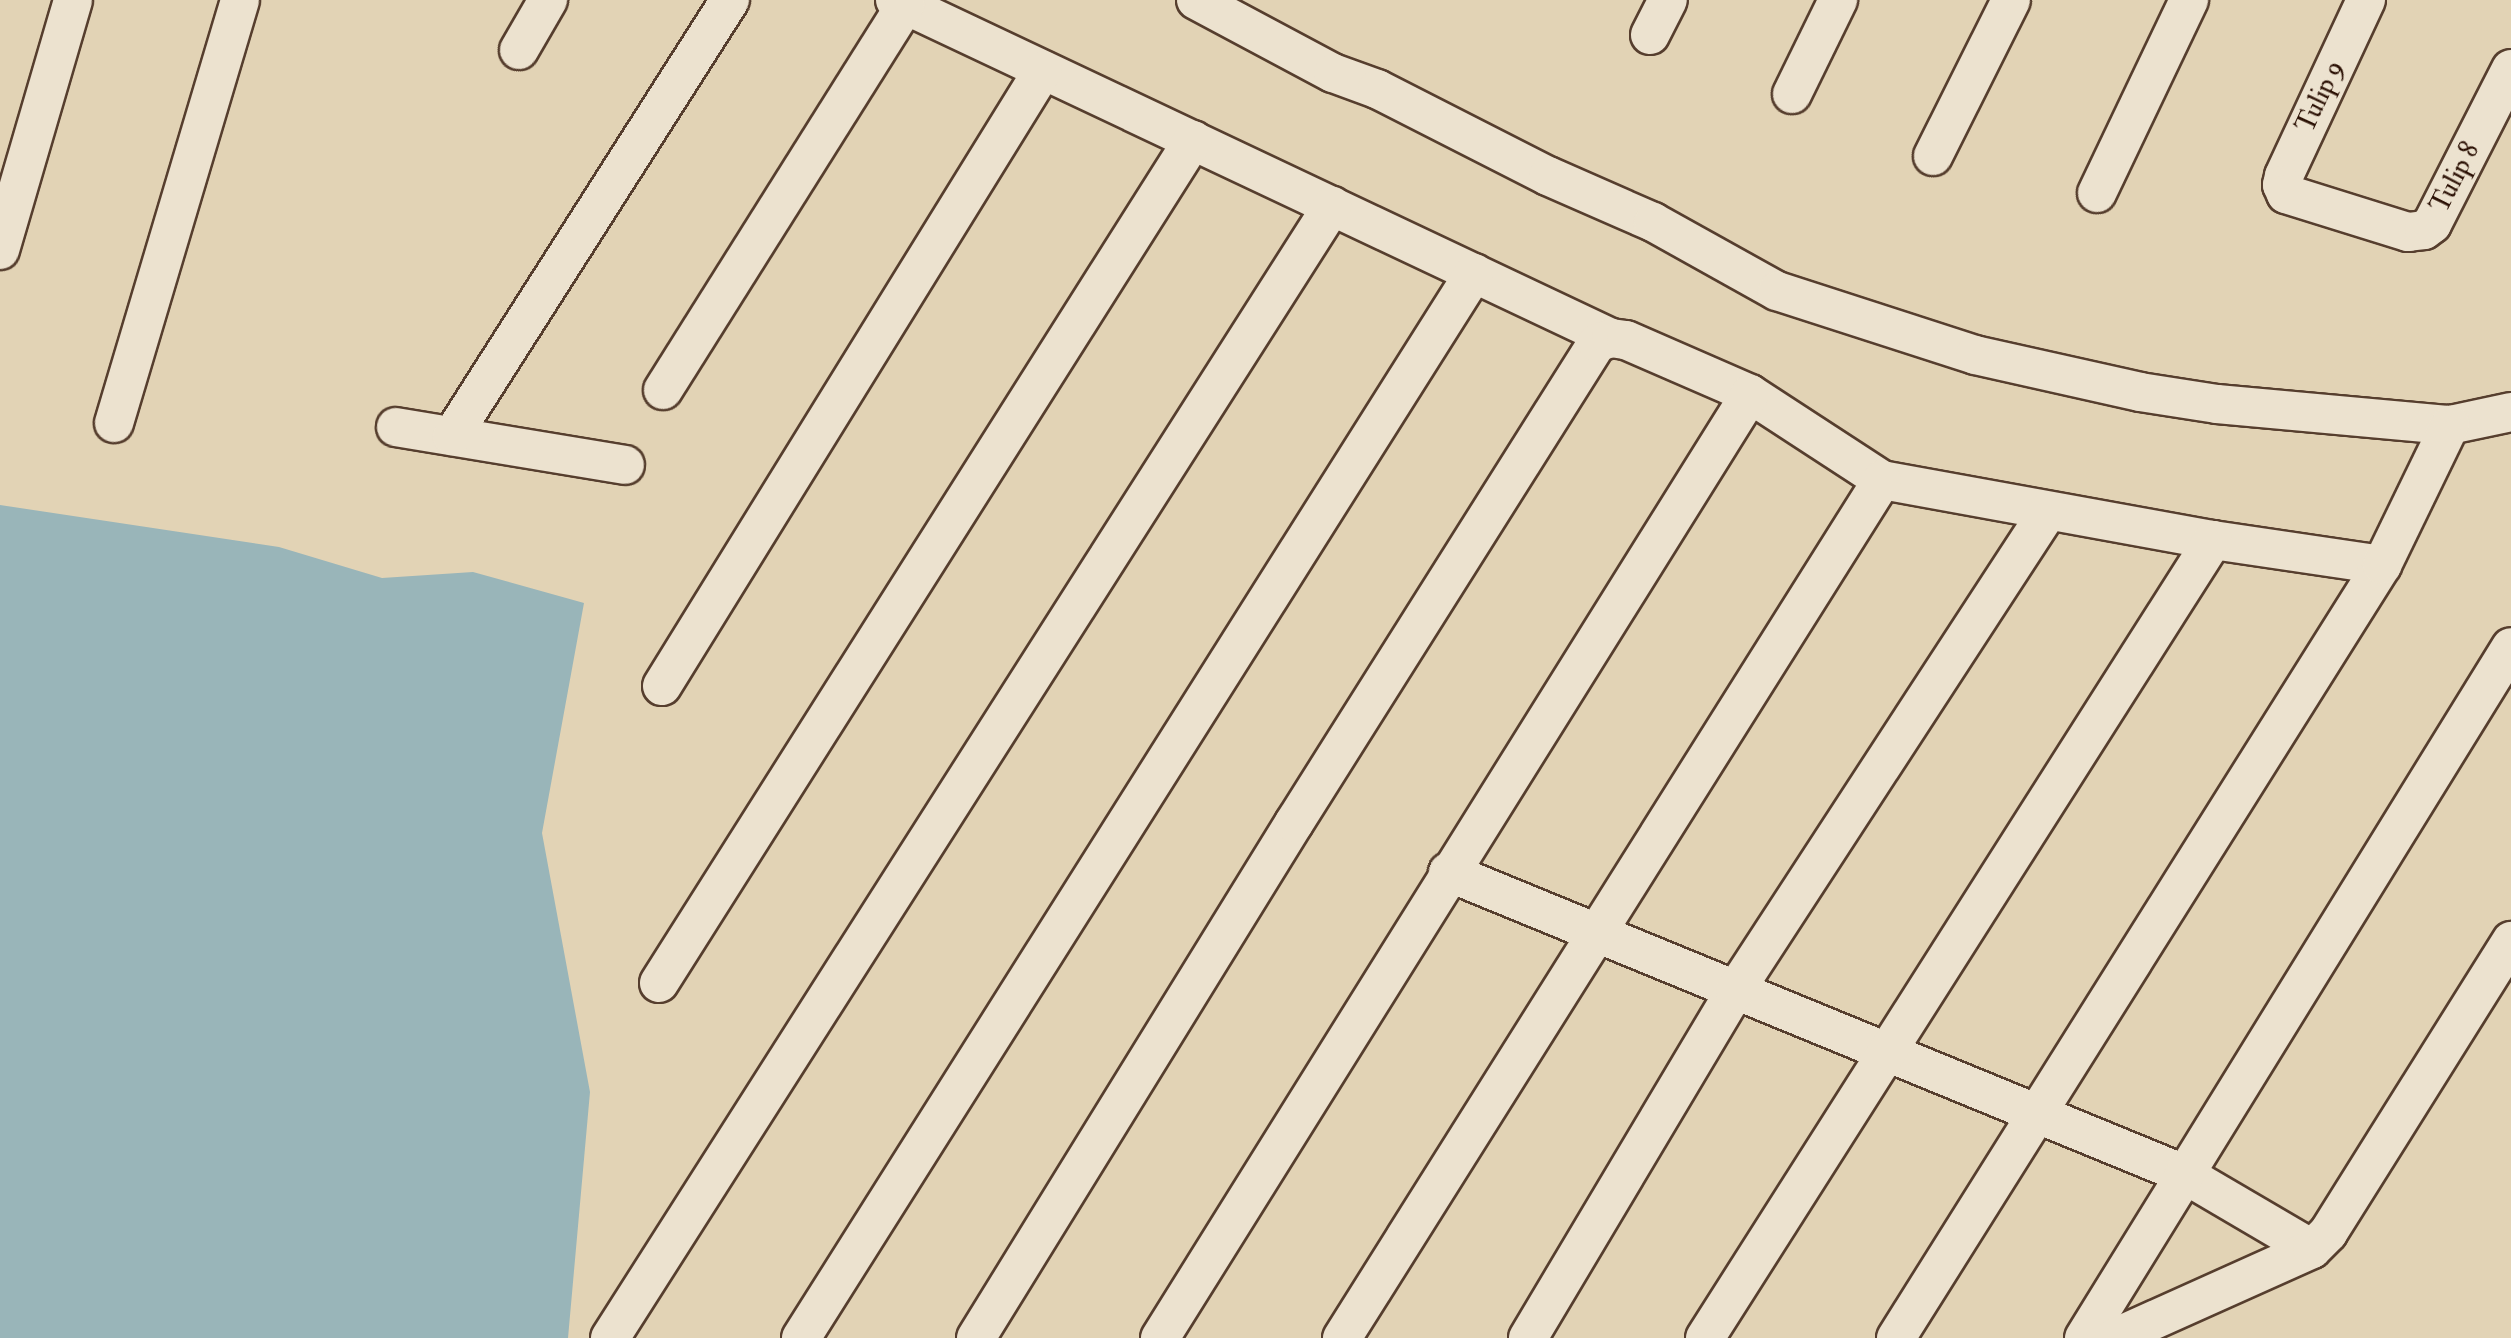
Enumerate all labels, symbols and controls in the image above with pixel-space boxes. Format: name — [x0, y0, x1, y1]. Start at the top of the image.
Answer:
street label: Tulip 9 — [2291, 56, 2351, 138]
street label: Tulip 8 — [2425, 138, 2487, 218]

